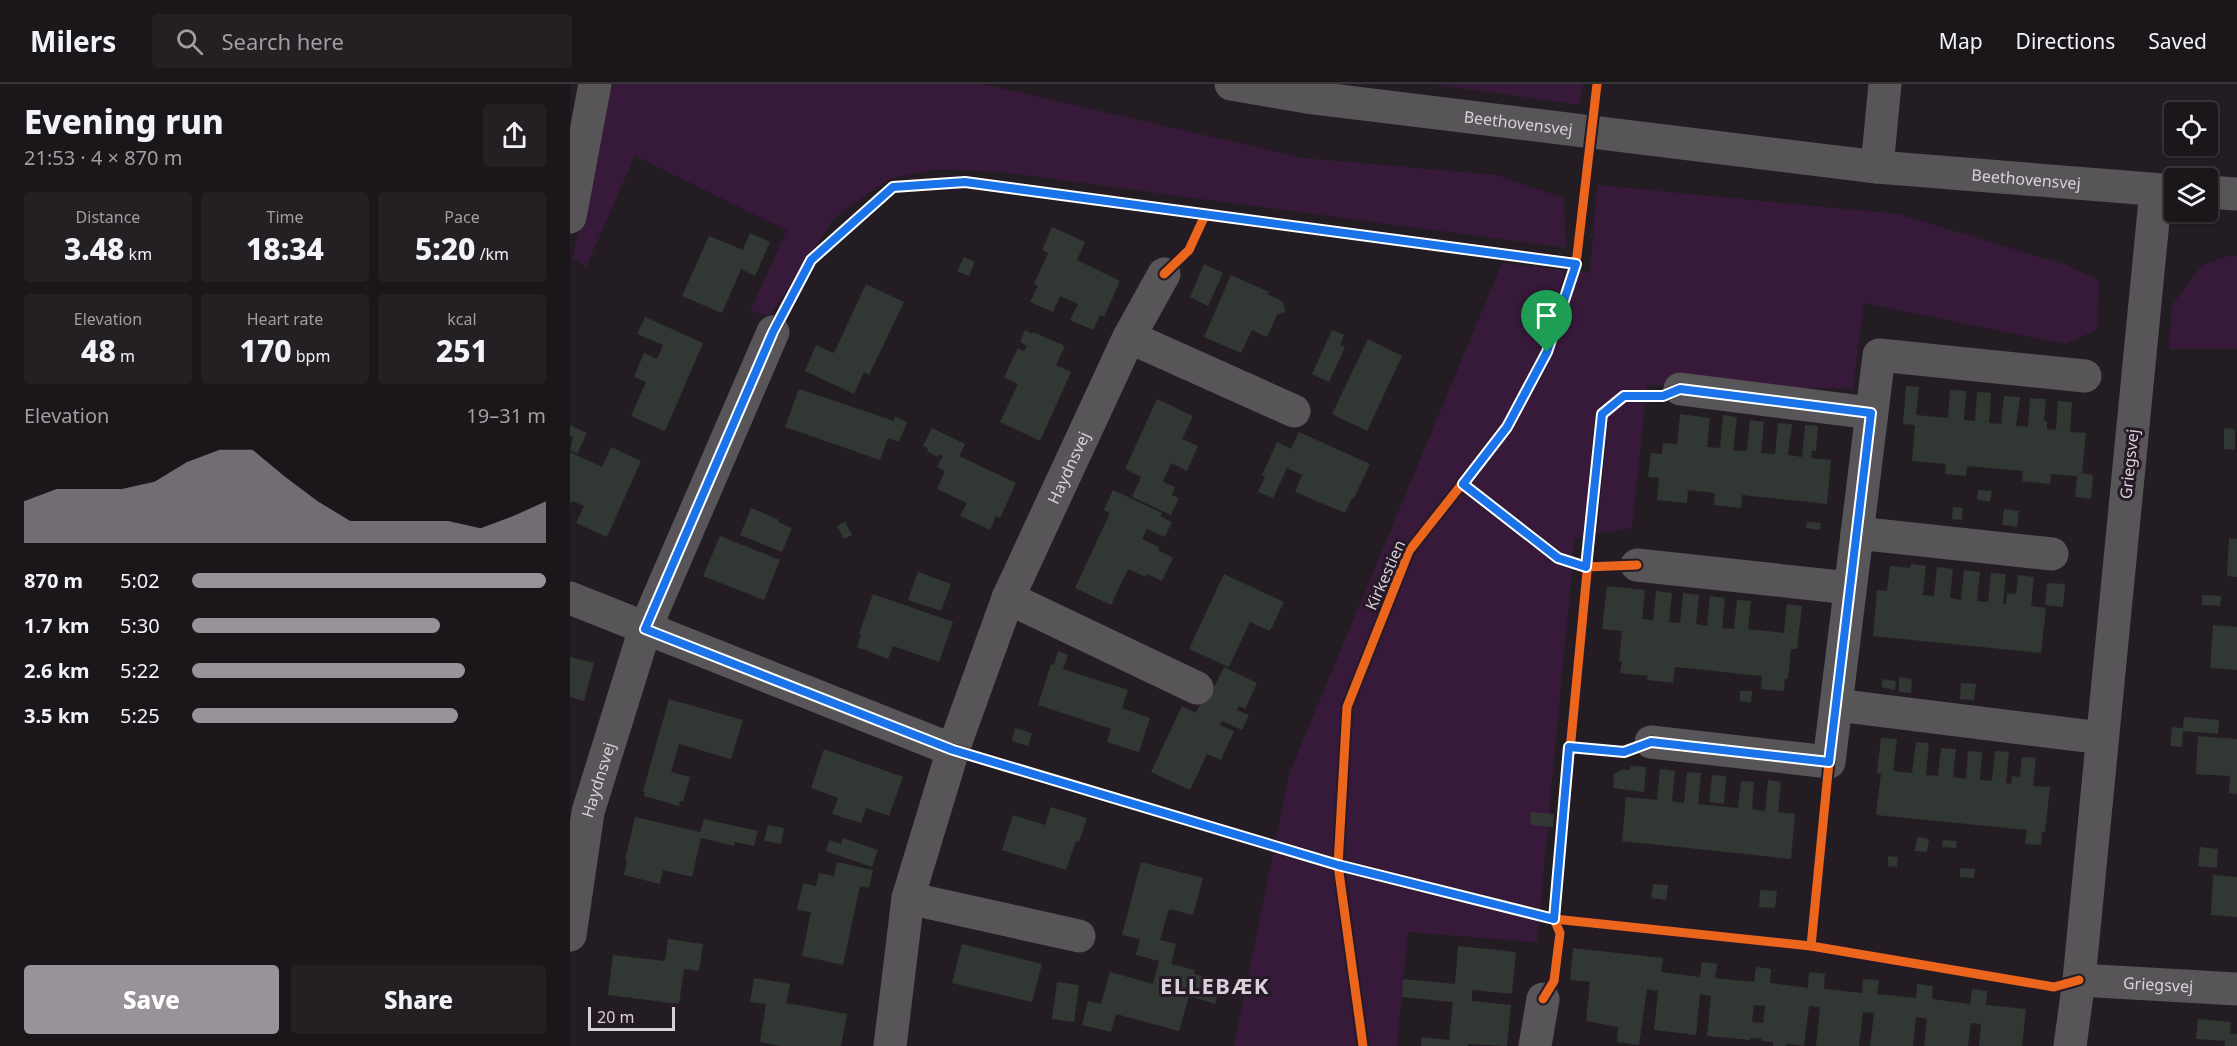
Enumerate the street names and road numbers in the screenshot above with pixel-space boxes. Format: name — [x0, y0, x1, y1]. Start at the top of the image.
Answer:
street label: Beethovensvej — [1463, 105, 1574, 141]
street label: Beethovensvej — [1971, 164, 2082, 194]
street label: Haydnsvej — [1042, 428, 1095, 508]
street label: Griegsvej — [2114, 428, 2144, 500]
street label: Kirkestien — [1360, 536, 1410, 614]
street label: Haydnsvej — [576, 739, 620, 820]
street label: Griegsvej — [2122, 972, 2194, 997]

